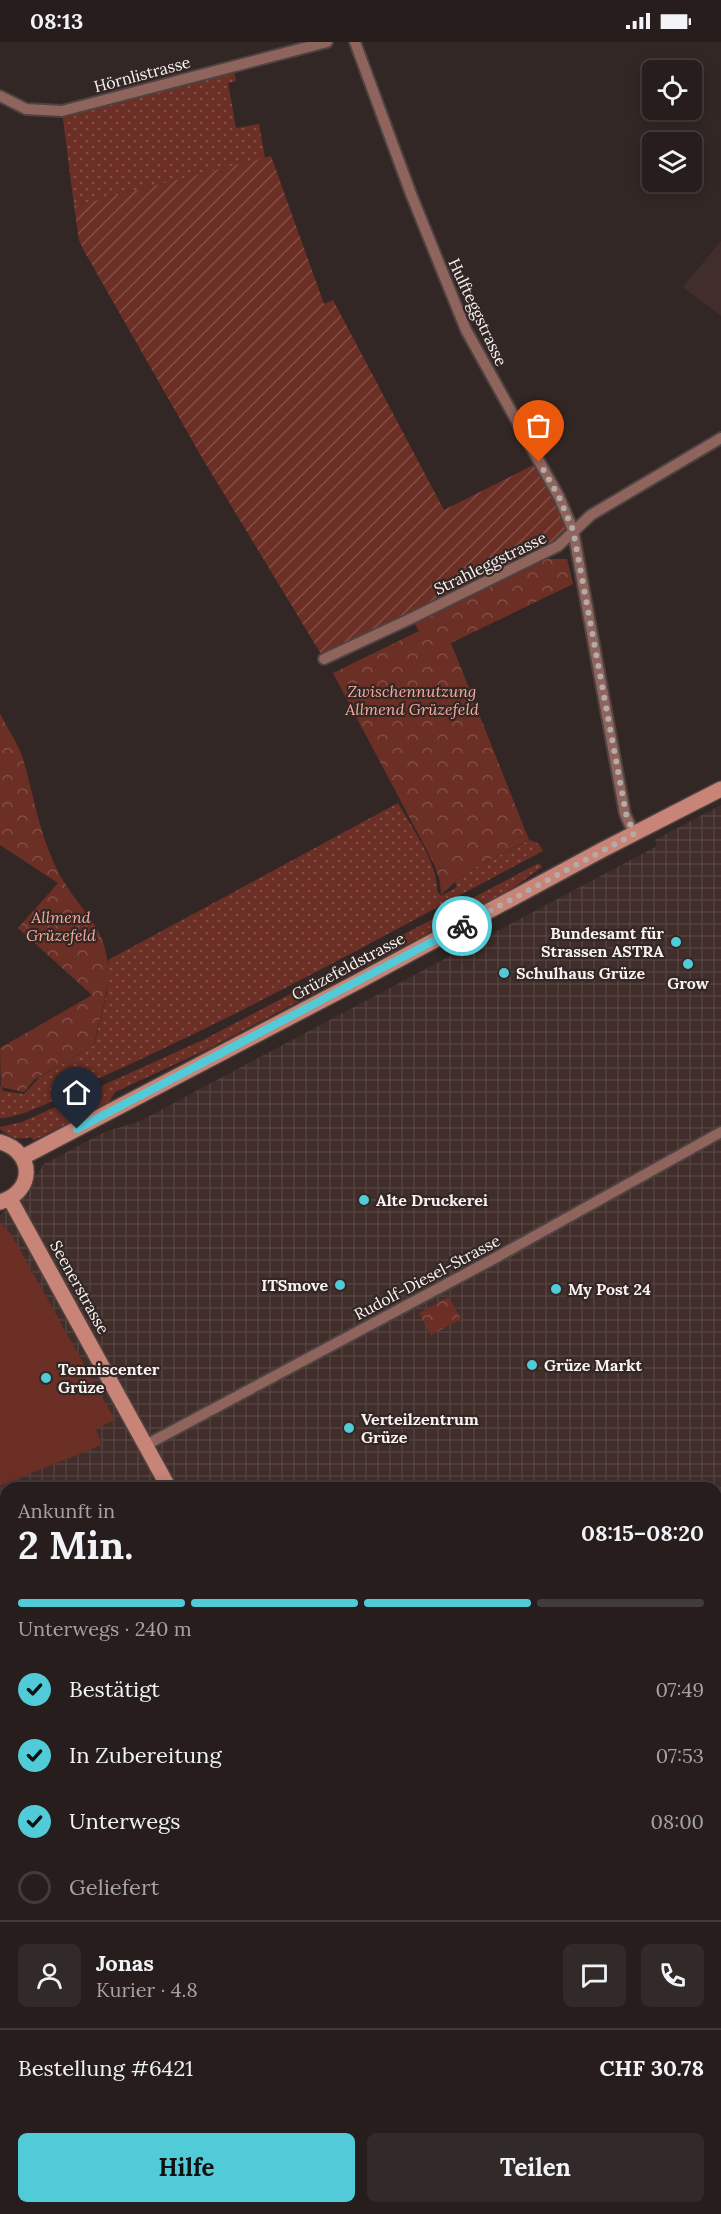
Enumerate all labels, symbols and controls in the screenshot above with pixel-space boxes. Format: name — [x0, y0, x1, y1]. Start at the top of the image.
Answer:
text: 08:13 — [30, 7, 83, 35]
street label: Hörnlistrasse — [92, 51, 193, 96]
map controls — [642, 60, 702, 192]
button: locate — [642, 60, 702, 120]
button: layers — [642, 132, 702, 192]
street label: Hulfteggstrasse — [444, 255, 512, 369]
pin — [513, 400, 564, 462]
icon: bag — [522, 409, 555, 442]
street label: Strahleggstrasse — [430, 527, 550, 599]
park label: Zwischennutzung Allmend Grüzefeld — [344, 681, 479, 719]
courier — [432, 896, 492, 956]
park label: Allmend Grüzefeld — [26, 907, 96, 945]
icon: bike — [446, 910, 479, 943]
place label: Bundesamt für Strassen ASTRA — [541, 923, 664, 961]
street label: Grüzefeldstrasse — [288, 928, 408, 1004]
marker: Bundesamt für Strassen ASTRA — [669, 935, 683, 949]
marker: Grow — [681, 957, 695, 971]
place label: Schulhaus Grüze — [516, 963, 646, 983]
marker: Schulhaus Grüze — [497, 966, 511, 980]
place label: Grow — [667, 973, 709, 993]
pin — [51, 1067, 102, 1129]
icon: home — [60, 1076, 93, 1109]
place label: Alte Druckerei — [376, 1190, 488, 1210]
marker: Alte Druckerei — [357, 1193, 371, 1207]
street label: Rudolf-Diesel-Strasse — [351, 1230, 504, 1324]
street label: Seenerstrasse — [46, 1237, 114, 1338]
place label: ITSmove — [261, 1275, 328, 1295]
marker: ITSmove — [333, 1278, 347, 1292]
place label: My Post 24 — [568, 1279, 651, 1299]
marker: My Post 24 — [549, 1282, 563, 1296]
place label: Grüze Markt — [544, 1355, 642, 1375]
marker: Grüze Markt — [525, 1358, 539, 1372]
place label: Tenniscenter Grüze — [58, 1359, 160, 1397]
marker: Tenniscenter Grüze — [39, 1371, 53, 1385]
place label: Verteilzentrum Grüze — [361, 1409, 479, 1447]
marker: Verteilzentrum Grüze — [342, 1421, 356, 1435]
text: Ankunft in — [18, 1498, 115, 1523]
text: 08:15–08:20 — [581, 1519, 704, 1547]
text: 2 Min. — [18, 1520, 133, 1570]
text: Unterwegs · 240 m — [18, 1616, 192, 1641]
icon: check — [18, 1673, 51, 1706]
text: Bestätigt — [69, 1675, 160, 1703]
text: 07:49 — [655, 1677, 704, 1702]
icon: check — [18, 1739, 51, 1772]
text: In Zubereitung — [69, 1741, 222, 1769]
text: 07:53 — [656, 1743, 704, 1768]
icon: check — [18, 1805, 51, 1838]
text: Unterwegs — [69, 1807, 180, 1835]
text: 08:00 — [651, 1809, 704, 1834]
text: Geliefert — [69, 1873, 159, 1901]
button: person — [18, 1944, 81, 2007]
button: chat — [563, 1944, 626, 2007]
button: phone — [641, 1944, 704, 2007]
text: Jonas — [96, 1949, 154, 1977]
text: Kurier · 4.8 — [96, 1977, 198, 2002]
text: Bestellung #6421 — [18, 2054, 193, 2082]
text: CHF 30.78 — [599, 2054, 704, 2082]
button: Hilfe — [18, 2133, 355, 2202]
button: Teilen — [367, 2133, 704, 2202]

